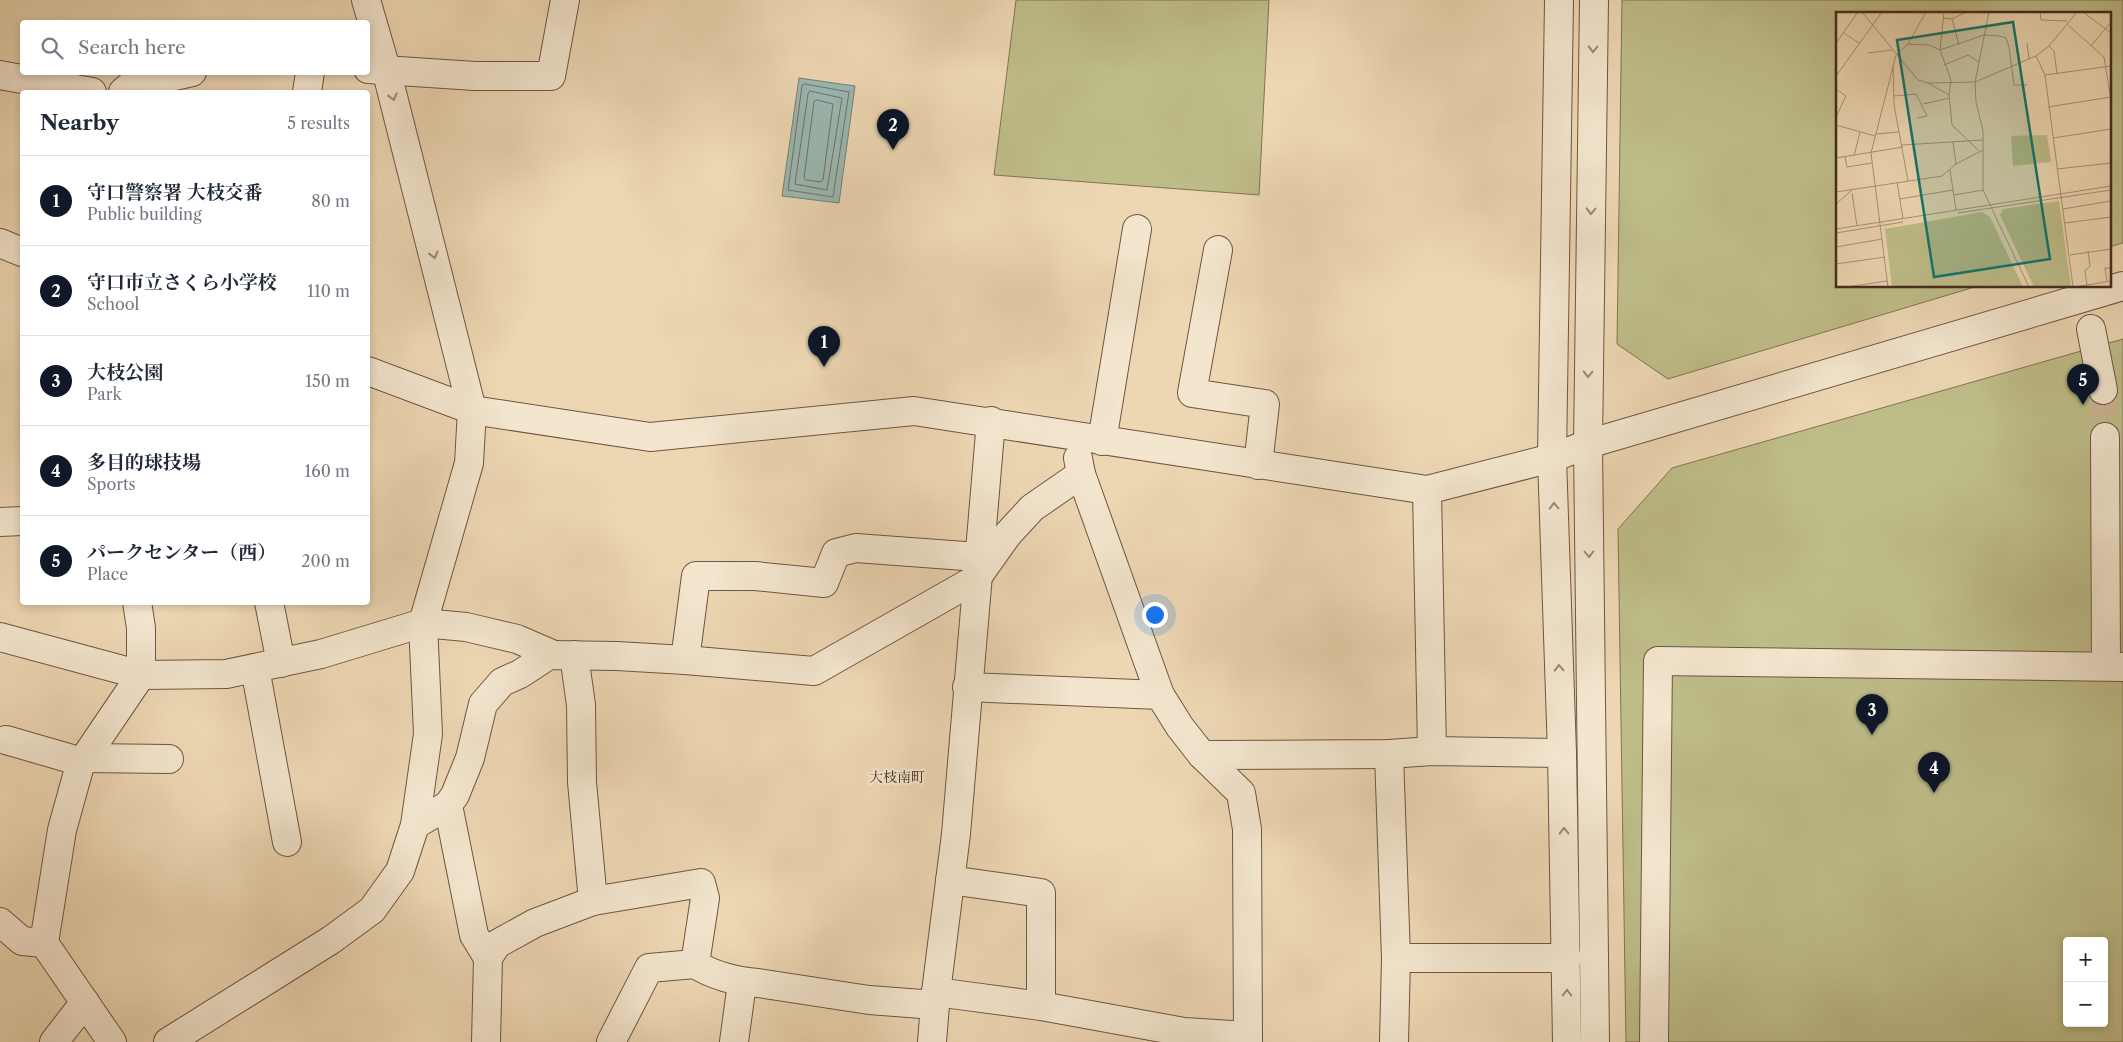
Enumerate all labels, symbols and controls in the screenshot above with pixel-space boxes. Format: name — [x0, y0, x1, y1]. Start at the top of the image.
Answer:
inset map — [1836, 12, 2110, 288]
search box — [20, 20, 370, 75]
icon: search — [38, 34, 66, 62]
text: Search here — [78, 36, 186, 59]
one-way arrow — [1588, 45, 1598, 53]
one-way arrow — [387, 93, 398, 102]
pin: 2 — [877, 109, 909, 150]
text: Nearby — [40, 110, 119, 135]
text: 5 results — [287, 113, 350, 133]
text: 守口警察署 大枝交番 — [87, 181, 263, 204]
text: 1 — [52, 191, 60, 211]
text: 80 m — [311, 191, 350, 211]
text: Public building — [87, 204, 202, 224]
one-way arrow — [1586, 208, 1596, 215]
one-way arrow — [428, 250, 438, 258]
text: 守口市立さくら小学校 — [87, 271, 277, 294]
text: 2 — [51, 281, 61, 301]
text: 110 m — [307, 281, 350, 301]
text: School — [87, 294, 139, 314]
pin: 1 — [808, 326, 840, 367]
text: 大枝公園 — [87, 361, 163, 384]
pin: 5 — [2067, 364, 2099, 405]
one-way arrow — [1583, 370, 1594, 378]
text: 3 — [51, 371, 61, 391]
text: 150 m — [305, 371, 350, 391]
text: Park — [87, 384, 122, 404]
text: 多目的球技場 — [87, 451, 201, 474]
text: 4 — [51, 461, 61, 481]
text: 160 m — [305, 461, 350, 481]
text: Sports — [87, 474, 136, 494]
one-way arrow — [1548, 502, 1559, 510]
text: パークセンター（西） — [87, 541, 276, 564]
one-way arrow — [1584, 550, 1594, 558]
text: 5 — [52, 551, 60, 571]
text: 200 m — [301, 551, 350, 571]
text: Place — [87, 564, 128, 584]
your location — [1142, 602, 1168, 628]
one-way arrow — [1554, 664, 1564, 672]
pin: 3 — [1856, 694, 1888, 735]
pin: 4 — [1918, 752, 1950, 793]
district label: 大枝南町 — [869, 768, 925, 786]
one-way arrow — [1559, 827, 1569, 834]
map controls — [2063, 937, 2108, 1027]
button: + — [2063, 937, 2108, 982]
button: − — [2063, 982, 2108, 1027]
one-way arrow — [1562, 989, 1572, 997]

